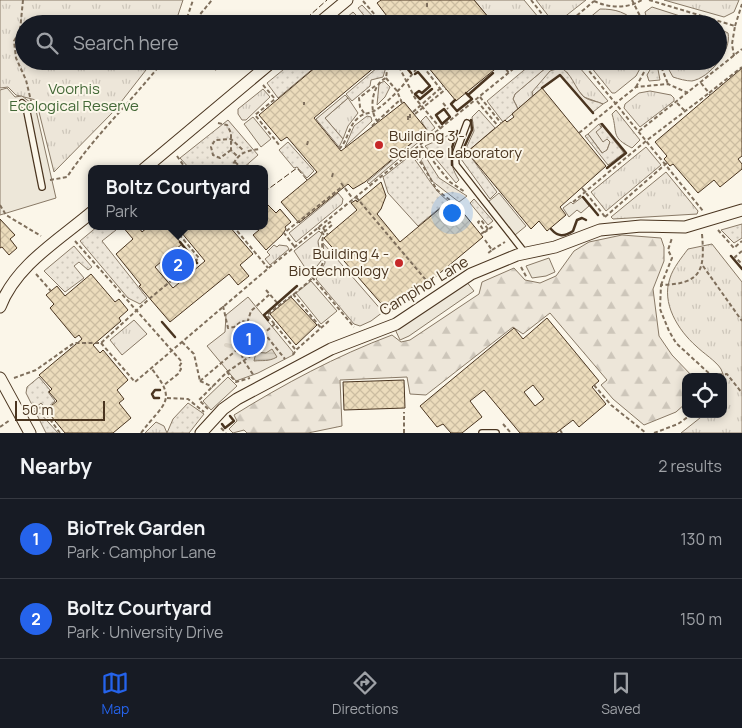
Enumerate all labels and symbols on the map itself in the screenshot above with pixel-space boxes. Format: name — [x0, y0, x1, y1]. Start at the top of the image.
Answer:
park label: Voorhis Ecological Reserve — [9, 78, 139, 116]
place label: Building 3 - Science Laboratory — [389, 125, 522, 163]
marker: Building 3 - Science Laboratory — [373, 139, 385, 151]
your location — [439, 200, 465, 226]
place label: Building 4 - Biotechnology — [289, 243, 389, 281]
pin: 2 — [162, 246, 194, 284]
street label: Camphor Lane — [375, 251, 472, 320]
marker: Building 4 - Biotechnology — [393, 257, 405, 269]
pin: 1 — [233, 320, 265, 358]
scale bar — [15, 398, 105, 421]

